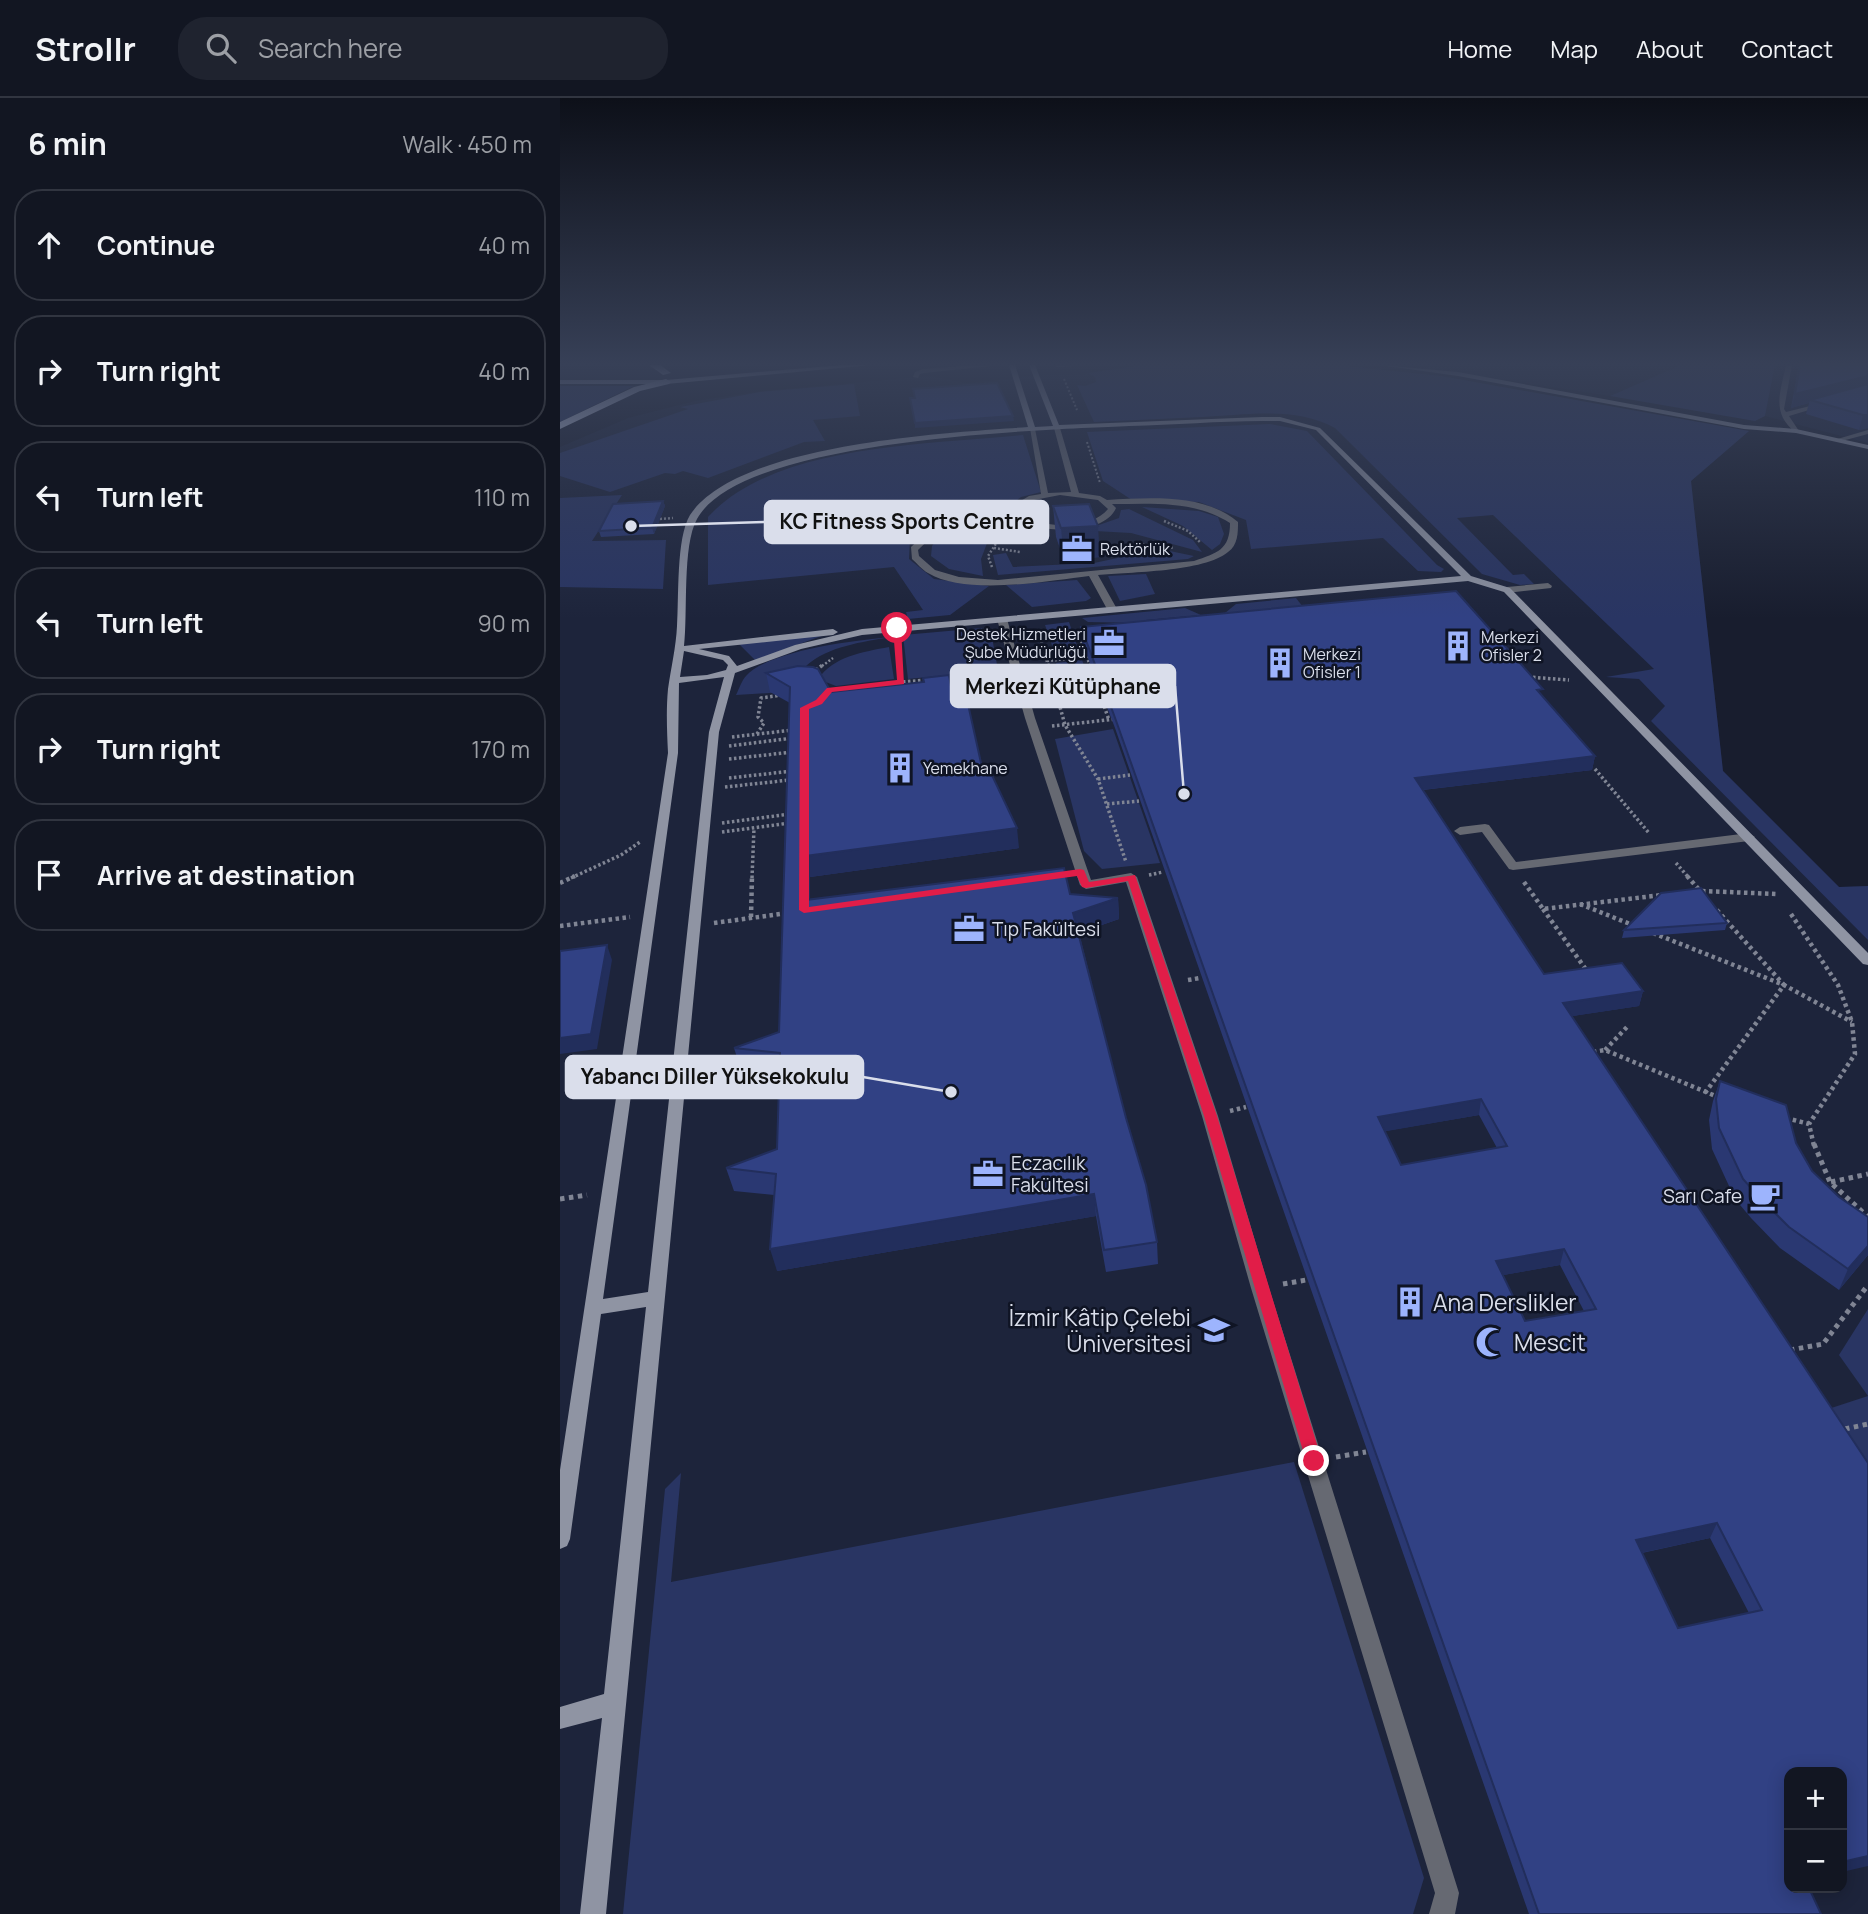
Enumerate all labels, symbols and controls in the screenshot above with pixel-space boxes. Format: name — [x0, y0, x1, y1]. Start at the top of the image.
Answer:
search box — [178, 17, 668, 80]
text: Strollr — [35, 26, 136, 71]
icon: search — [202, 29, 240, 67]
text: Search here — [258, 30, 402, 66]
text: Home — [1447, 32, 1512, 65]
text: Map — [1550, 32, 1598, 65]
text: About — [1636, 32, 1704, 65]
text: Contact — [1742, 32, 1833, 65]
text: 6 min — [28, 123, 107, 164]
text: Walk · 450 m — [403, 128, 532, 160]
icon: ahead — [30, 226, 68, 264]
text: Continue — [97, 227, 215, 263]
text: 40 m — [478, 229, 530, 261]
icon: right — [30, 352, 68, 390]
text: Turn right — [97, 353, 221, 389]
text: 40 m — [478, 355, 530, 387]
icon: left — [30, 478, 68, 516]
text: Turn left — [97, 479, 204, 515]
text: 110 m — [474, 481, 530, 513]
callout: KC Fitness Sports Centre — [765, 501, 1048, 543]
text: KC Fitness Sports Centre — [780, 507, 1034, 535]
office icon: Rektörlük — [1060, 532, 1094, 566]
place label: Rektörlük — [1100, 538, 1171, 560]
icon: left — [30, 604, 68, 642]
text: Turn left — [97, 605, 204, 641]
text: 90 m — [478, 607, 530, 639]
route start — [881, 612, 912, 643]
place label: Destek Hizmetleri Şube Müdürlüğü — [956, 623, 1086, 663]
office icon: Destek Hizmetleri Şube Müdürlüğü — [1092, 626, 1126, 660]
place label: Merkezi Ofisler 2 — [1481, 626, 1542, 666]
building icon: Merkezi Ofisler 2 — [1441, 629, 1475, 663]
place label: Merkezi Ofisler 1 — [1303, 643, 1361, 683]
building icon: Merkezi Ofisler 1 — [1263, 646, 1297, 680]
callout: Merkezi Kütüphane — [951, 665, 1175, 707]
text: Merkezi Kütüphane — [965, 672, 1161, 700]
icon: right — [30, 730, 68, 768]
text: Turn right — [97, 731, 221, 767]
text: 170 m — [471, 733, 530, 765]
building icon: Yemekhane — [883, 751, 917, 785]
place label: Yemekhane — [923, 757, 1008, 779]
icon: arrive — [30, 856, 68, 894]
text: Arrive at destination — [97, 857, 355, 893]
office icon: Tıp Fakültesi — [952, 912, 986, 946]
place label: Tıp Fakültesi — [992, 916, 1100, 942]
callout: Yabancı Diller Yüksekokulu — [566, 1056, 863, 1098]
text: Yabancı Diller Yüksekokulu — [581, 1062, 849, 1090]
place label: Eczacılık Fakültesi — [1011, 1150, 1089, 1198]
office icon: Eczacılık Fakültesi — [971, 1157, 1005, 1191]
cafe icon: Sarı Cafe — [1748, 1179, 1782, 1213]
place label: Sarı Cafe — [1663, 1183, 1742, 1209]
building icon: Ana Derslikler — [1393, 1285, 1427, 1319]
place label: Ana Derslikler — [1433, 1286, 1577, 1318]
place label: İzmir Kâtip Çelebi Üniversitesi — [1009, 1301, 1191, 1359]
school or university icon: İzmir Kâtip Çelebi Üniversitesi — [1197, 1313, 1231, 1347]
mosque icon: Mescit — [1474, 1325, 1508, 1359]
place label: Mescit — [1514, 1326, 1586, 1358]
route end — [1298, 1445, 1329, 1476]
map controls — [1784, 1767, 1847, 1893]
button: + — [1784, 1767, 1847, 1830]
button: − — [1784, 1830, 1847, 1893]

